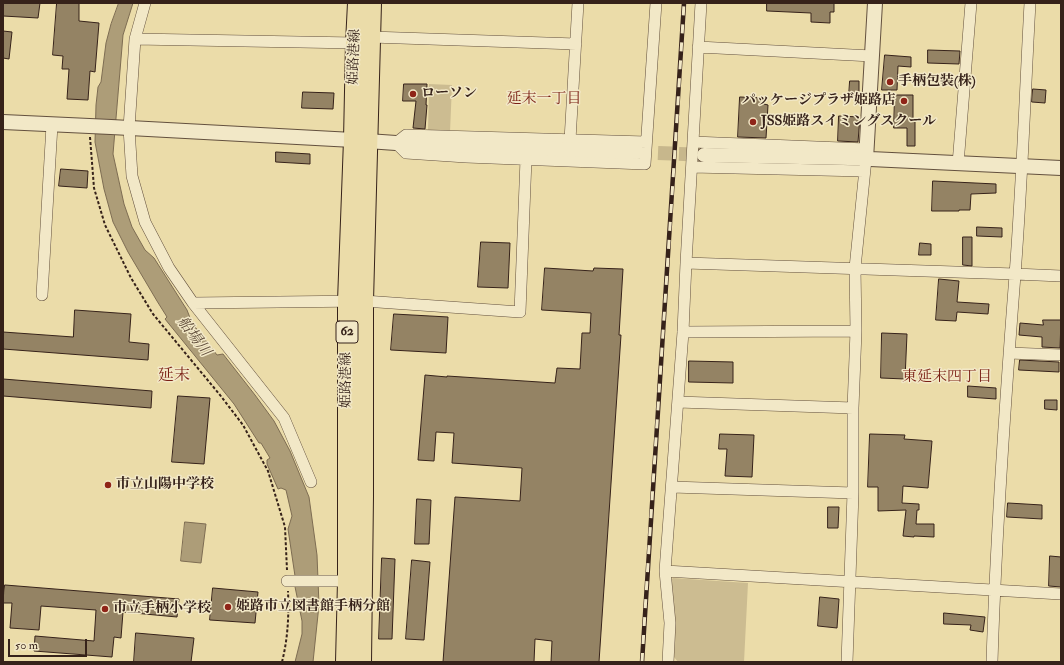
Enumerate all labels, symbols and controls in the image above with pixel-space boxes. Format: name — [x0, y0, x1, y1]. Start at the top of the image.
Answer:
street label: 姫路港線 — [346, 29, 364, 85]
place label: 手柄包装(株) — [898, 74, 976, 90]
marker: 手柄包装(株) — [885, 77, 895, 87]
place label: ローソン — [421, 86, 477, 102]
marker: ローソン — [408, 89, 418, 99]
district label: 延末一丁目 — [507, 91, 581, 109]
place label: パッケージプラザ姫路店 — [742, 93, 896, 109]
marker: パッケージプラザ姫路店 — [899, 96, 909, 106]
place label: JSS姫路スイミングスクール — [761, 114, 936, 130]
marker: JSS姫路スイミングスクール — [748, 117, 758, 127]
water label: 船場川 — [172, 314, 214, 360]
road number: 62 — [336, 321, 358, 343]
street label: 姫路港線 — [339, 352, 355, 408]
district label: 延末 — [158, 367, 190, 387]
district label: 東延末四丁目 — [902, 369, 992, 387]
place label: 市立山陽中学校 — [116, 477, 214, 493]
marker: 市立山陽中学校 — [103, 480, 113, 490]
place label: 姫路市立図書館手柄分館 — [236, 599, 390, 615]
place label: 市立手柄小学校 — [113, 601, 211, 617]
marker: 姫路市立図書館手柄分館 — [223, 602, 233, 612]
marker: 市立手柄小学校 — [100, 604, 110, 614]
scale bar — [10, 631, 89, 657]
text: 50 m — [15, 638, 38, 653]

